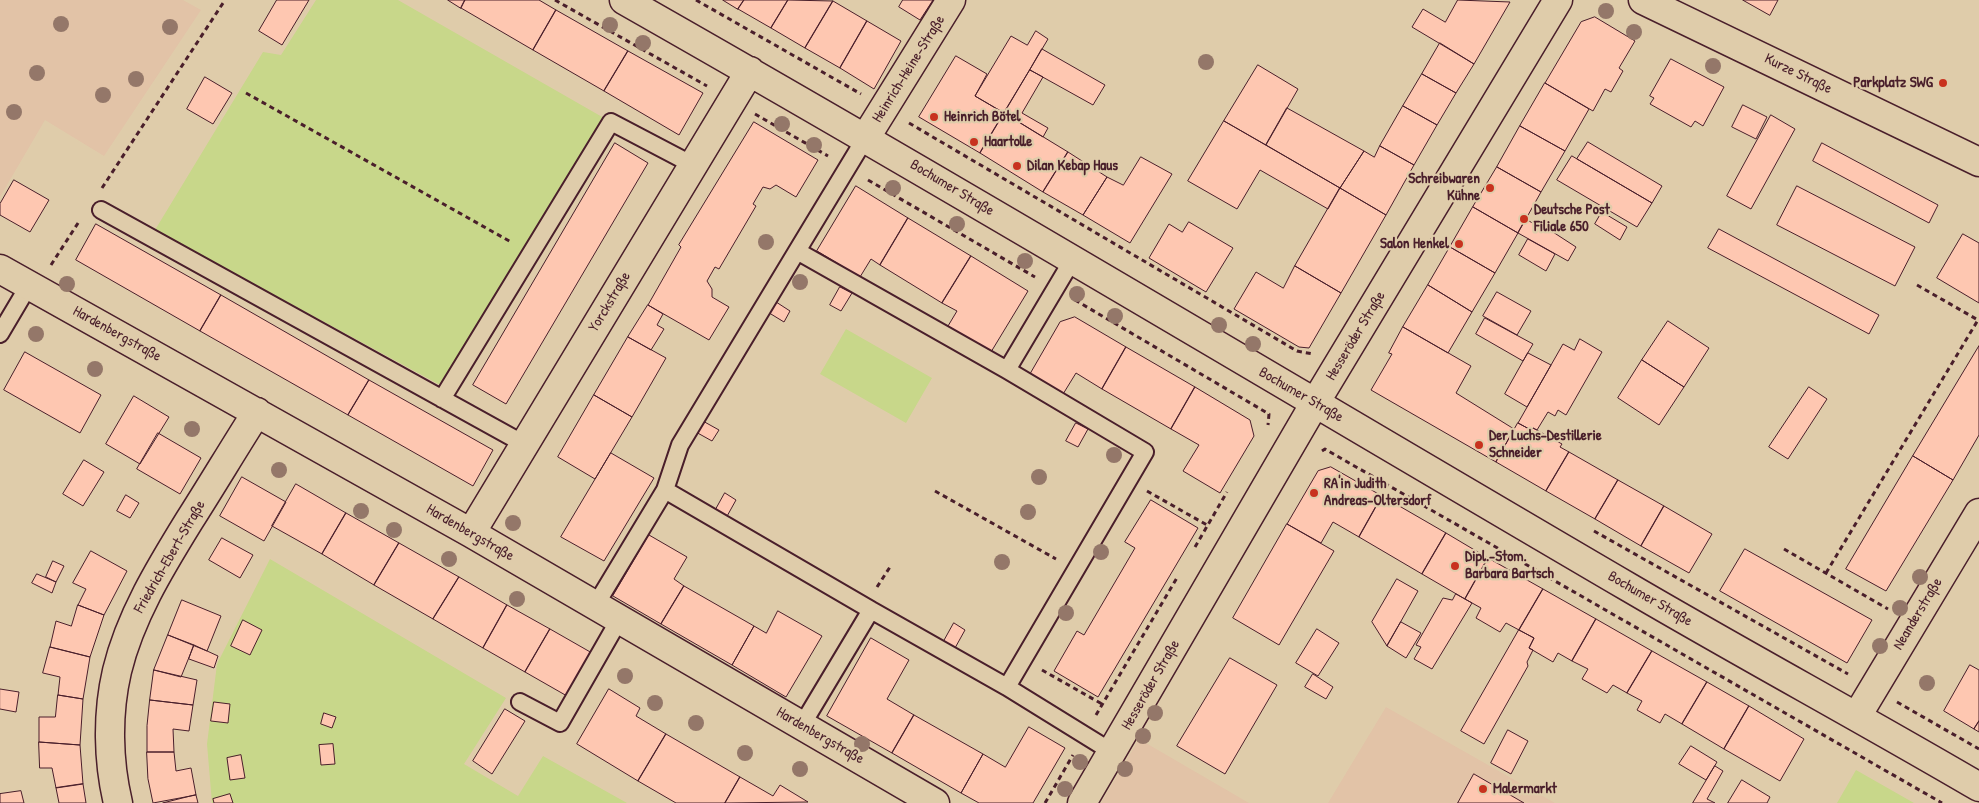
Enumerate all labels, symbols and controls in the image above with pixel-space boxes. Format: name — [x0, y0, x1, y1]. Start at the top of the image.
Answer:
street label: Heinrich-Heine-Straße — [869, 12, 949, 126]
street label: Kurze Straße — [1761, 50, 1835, 98]
place label: Parkplatz SWG — [1853, 74, 1933, 92]
marker: Parkplatz SWG — [1937, 77, 1949, 89]
place label: Heinrich Bötel — [944, 108, 1021, 126]
marker: Heinrich Bötel — [928, 111, 940, 123]
place label: Haartolle — [984, 133, 1032, 151]
marker: Haartolle — [968, 136, 980, 148]
street label: Bochumer Straße — [907, 156, 997, 220]
place label: Dilan Kebap Haus — [1027, 157, 1118, 175]
marker: Dilan Kebap Haus — [1011, 160, 1023, 172]
place label: Schreibwaren Kühne — [1408, 170, 1480, 205]
marker: Schreibwaren Kühne — [1484, 182, 1496, 194]
place label: Deutsche Post Filiale 650 — [1534, 201, 1610, 236]
marker: Deutsche Post Filiale 650 — [1518, 213, 1530, 225]
place label: Salon Henkel — [1380, 235, 1449, 253]
marker: Salon Henkel — [1453, 238, 1465, 250]
street label: Yorckstraße — [585, 269, 635, 335]
street label: Hesseröder Straße — [1322, 288, 1390, 384]
street label: Hardenbergstraße — [70, 302, 164, 366]
street label: Bochumer Straße — [1255, 364, 1347, 426]
place label: Der Luchs-Destillerie Schneider — [1489, 427, 1602, 462]
marker: Der Luchs-Destillerie Schneider — [1473, 439, 1485, 451]
place label: RA'in Judith Andreas-Oltersdorf — [1324, 475, 1431, 510]
marker: RA'in Judith Andreas-Oltersdorf — [1308, 487, 1320, 499]
street label: Friedrich-Ebert-Straße — [130, 497, 210, 617]
street label: Hardenbergstraße — [423, 501, 517, 565]
place label: Dipl.-Stom. Barbara Bartsch — [1465, 548, 1554, 583]
marker: Dipl.-Stom. Barbara Bartsch — [1449, 560, 1461, 572]
street label: Bochumer Straße — [1604, 568, 1696, 630]
street label: Neanderstraße — [1890, 575, 1946, 653]
street label: Hesseröder Straße — [1118, 637, 1184, 733]
street label: Hardenbergstraße — [773, 704, 867, 768]
place label: Malermarkt — [1493, 780, 1557, 798]
marker: Malermarkt — [1477, 783, 1489, 795]

